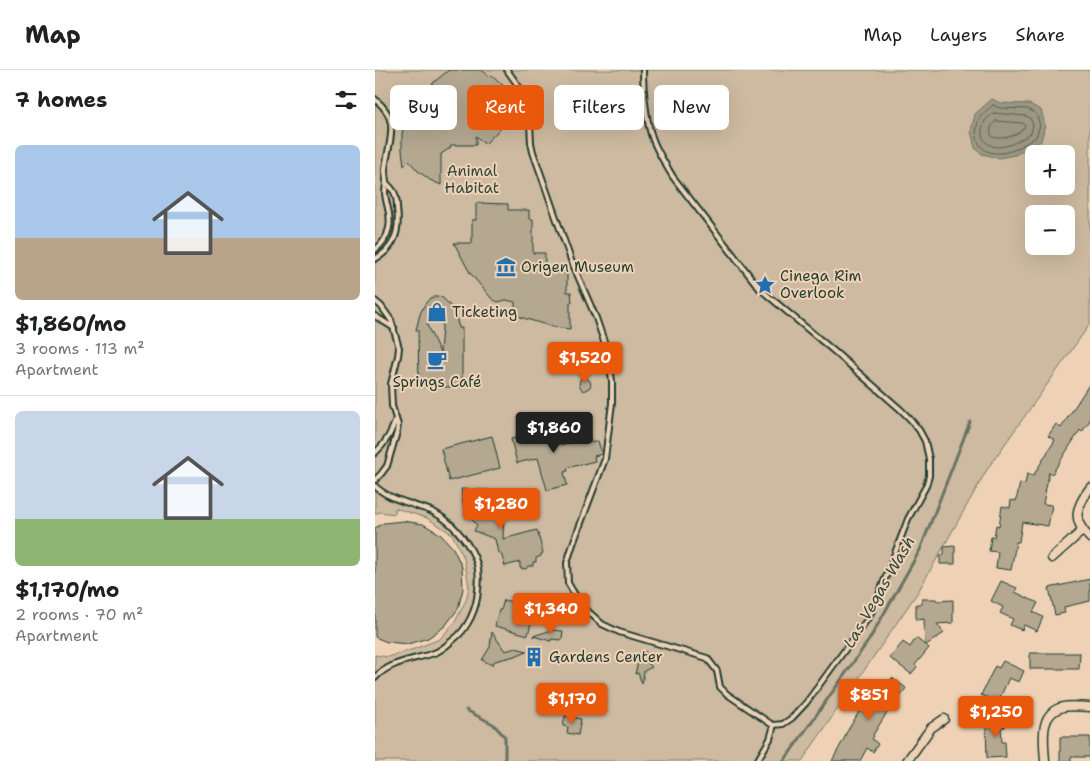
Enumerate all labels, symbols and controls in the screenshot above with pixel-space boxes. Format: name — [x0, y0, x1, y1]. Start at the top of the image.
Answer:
text: Map — [25, 19, 81, 51]
text: Map — [864, 23, 902, 47]
text: Layers — [930, 23, 987, 47]
text: Share — [1015, 23, 1065, 47]
chip: Buy — [390, 85, 457, 130]
chip: Rent — [467, 85, 544, 130]
chip: Filters — [554, 85, 644, 130]
chip: New — [654, 85, 729, 130]
text: 7 homes — [15, 86, 107, 114]
icon: filters — [332, 86, 360, 114]
map controls — [1025, 145, 1075, 255]
button: + — [1025, 145, 1075, 195]
park label: Animal Habitat — [445, 161, 499, 198]
icon: home — [143, 178, 233, 268]
button: − — [1025, 205, 1075, 255]
museum icon: Origen Museum — [495, 256, 517, 278]
place label: Origen Museum — [521, 257, 634, 277]
place label: Cinega Rim Overlook — [780, 266, 862, 303]
place icon: Cinega Rim Overlook — [754, 274, 776, 296]
shop icon: Ticketing — [426, 301, 448, 323]
place label: Ticketing — [452, 302, 517, 322]
text: $1,860/mo — [15, 310, 127, 338]
text: 3 rooms · 113 m² — [15, 338, 145, 359]
pin: $1,520 — [544, 342, 626, 384]
text: $1,520 — [559, 347, 611, 368]
cafe icon: Springs Café — [426, 349, 448, 371]
text: Apartment — [15, 359, 98, 380]
place label: Springs Café — [392, 372, 482, 392]
pin: $1,860 — [513, 412, 595, 454]
text: $1,860 — [527, 417, 581, 438]
icon: home — [143, 443, 233, 533]
pin: $1,280 — [460, 488, 542, 530]
text: $1,280 — [474, 493, 528, 514]
water label: Las Vegas Wash — [838, 532, 920, 652]
text: $1,170/mo — [15, 576, 120, 604]
pin: $1,340 — [510, 592, 592, 635]
text: $1,340 — [524, 598, 578, 619]
text: 2 rooms · 70 m² — [15, 604, 143, 625]
text: Apartment — [15, 625, 98, 646]
building icon: Gardens Center — [523, 646, 545, 668]
place label: Gardens Center — [549, 647, 663, 667]
pin: $851 — [839, 678, 899, 721]
pin: $1,170 — [531, 682, 613, 725]
text: $851 — [850, 684, 888, 705]
text: $1,170 — [547, 688, 597, 709]
pin: $1,250 — [955, 696, 1037, 738]
text: $1,250 — [969, 701, 1023, 722]

